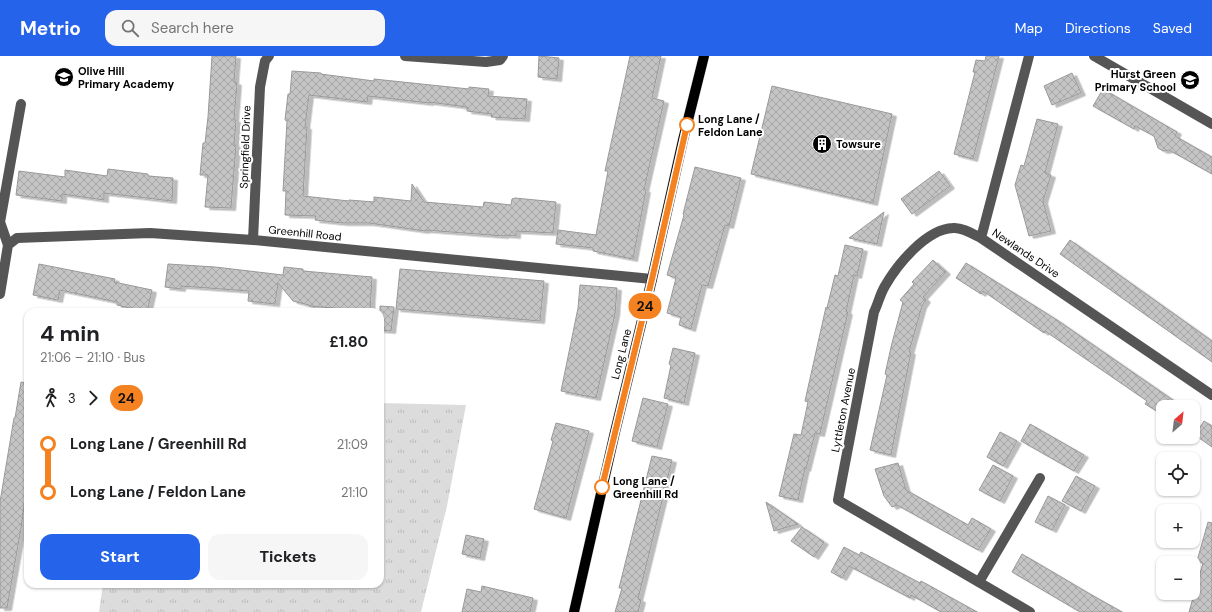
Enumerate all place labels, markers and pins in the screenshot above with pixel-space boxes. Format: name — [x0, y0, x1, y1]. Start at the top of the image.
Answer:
place label: Olive Hill Primary Academy — [78, 64, 174, 91]
school or university icon: Olive Hill Primary Academy — [53, 66, 75, 88]
place label: Hurst Green Primary School — [1095, 67, 1176, 94]
school or university icon: Hurst Green Primary School — [1179, 69, 1201, 91]
place label: Long Lane / Feldon Lane — [698, 112, 763, 139]
marker: Long Lane / Feldon Lane — [679, 117, 695, 133]
building icon: Towsure — [811, 133, 833, 155]
place label: Towsure — [836, 137, 881, 151]
place label: Long Lane / Greenhill Rd — [613, 474, 678, 501]
marker: Long Lane / Greenhill Rd — [594, 479, 610, 495]

